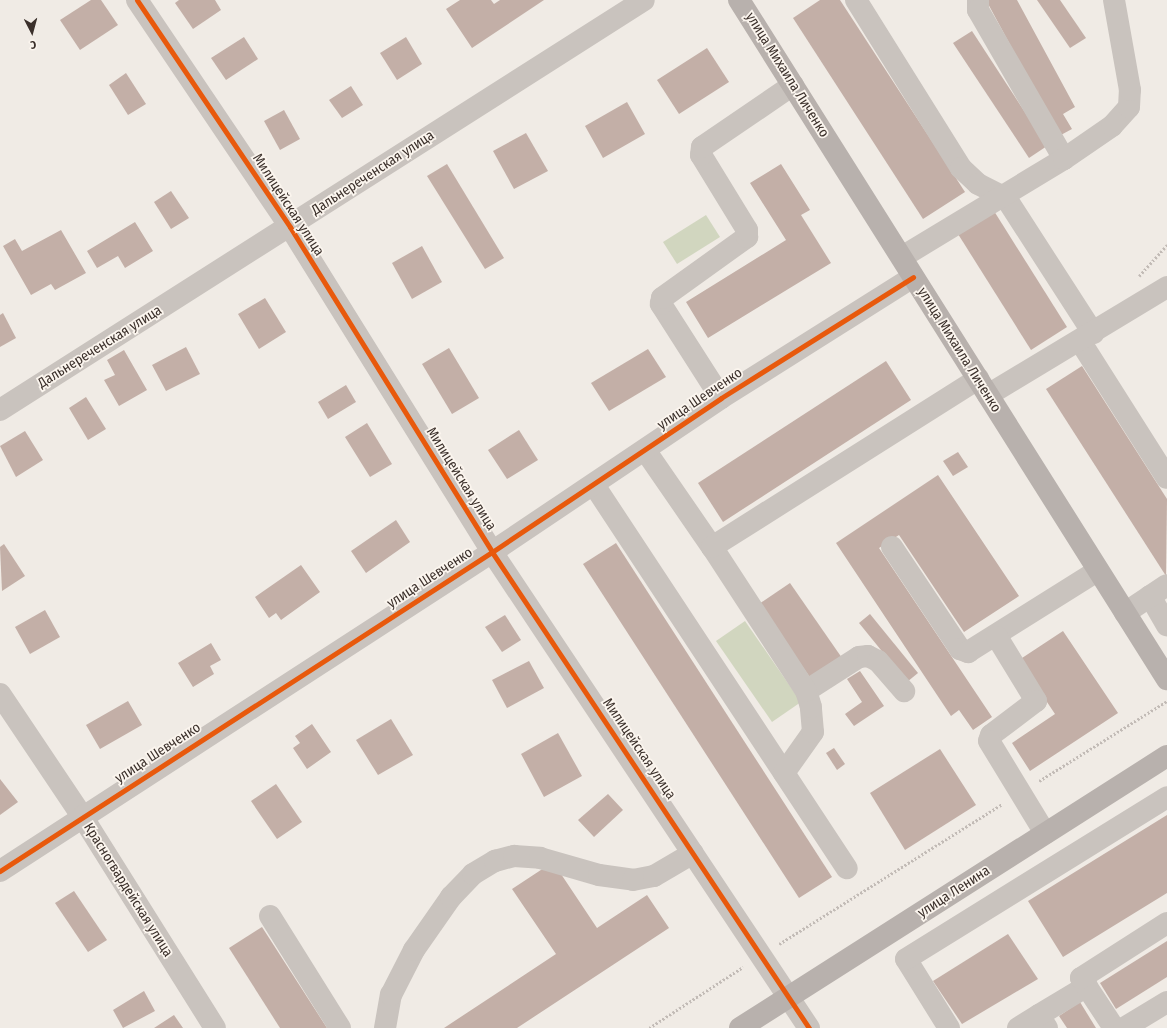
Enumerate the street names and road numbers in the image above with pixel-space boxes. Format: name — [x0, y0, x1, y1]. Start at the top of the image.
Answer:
street label: улица Михаила Личенко — [742, 9, 832, 141]
street label: Дальнереченская улица — [309, 127, 437, 219]
street label: Милицейская улица — [249, 151, 327, 259]
street label: улица Михаила Личенко — [914, 284, 1004, 416]
street label: Дальнереченская улица — [35, 302, 165, 392]
street label: улица Шевченко — [654, 364, 746, 434]
street label: Милицейская улица — [423, 424, 499, 534]
street label: улица Шевченко — [384, 544, 476, 612]
street label: Милицейская улица — [599, 695, 679, 803]
street label: улица Шевченко — [112, 719, 204, 787]
street label: Красногвардейская улица — [80, 820, 176, 960]
street label: улица Ленина — [915, 862, 993, 922]

